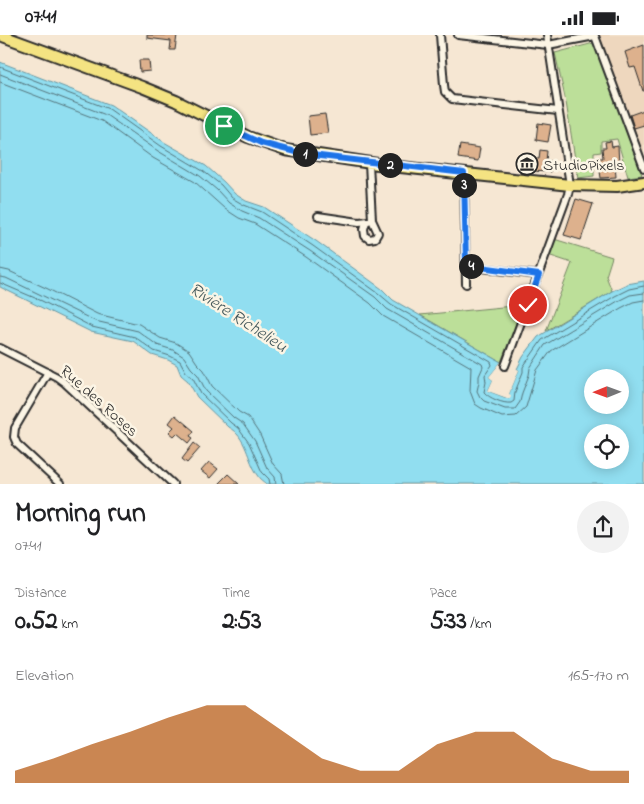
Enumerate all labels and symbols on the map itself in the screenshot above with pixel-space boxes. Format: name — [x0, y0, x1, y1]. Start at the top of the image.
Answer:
pin — [203, 105, 245, 147]
pin: 1 — [292, 141, 318, 167]
museum icon: StudioPixels — [515, 152, 539, 176]
pin: 2 — [378, 153, 402, 177]
place label: StudioPixels — [543, 154, 624, 178]
pin: 3 — [452, 173, 476, 197]
pin: 4 — [458, 253, 484, 279]
water label: Rivière Richelieu — [184, 277, 292, 360]
pin — [507, 284, 549, 326]
street label: Rue des Roses — [54, 360, 143, 443]
north arrow — [584, 369, 629, 414]

